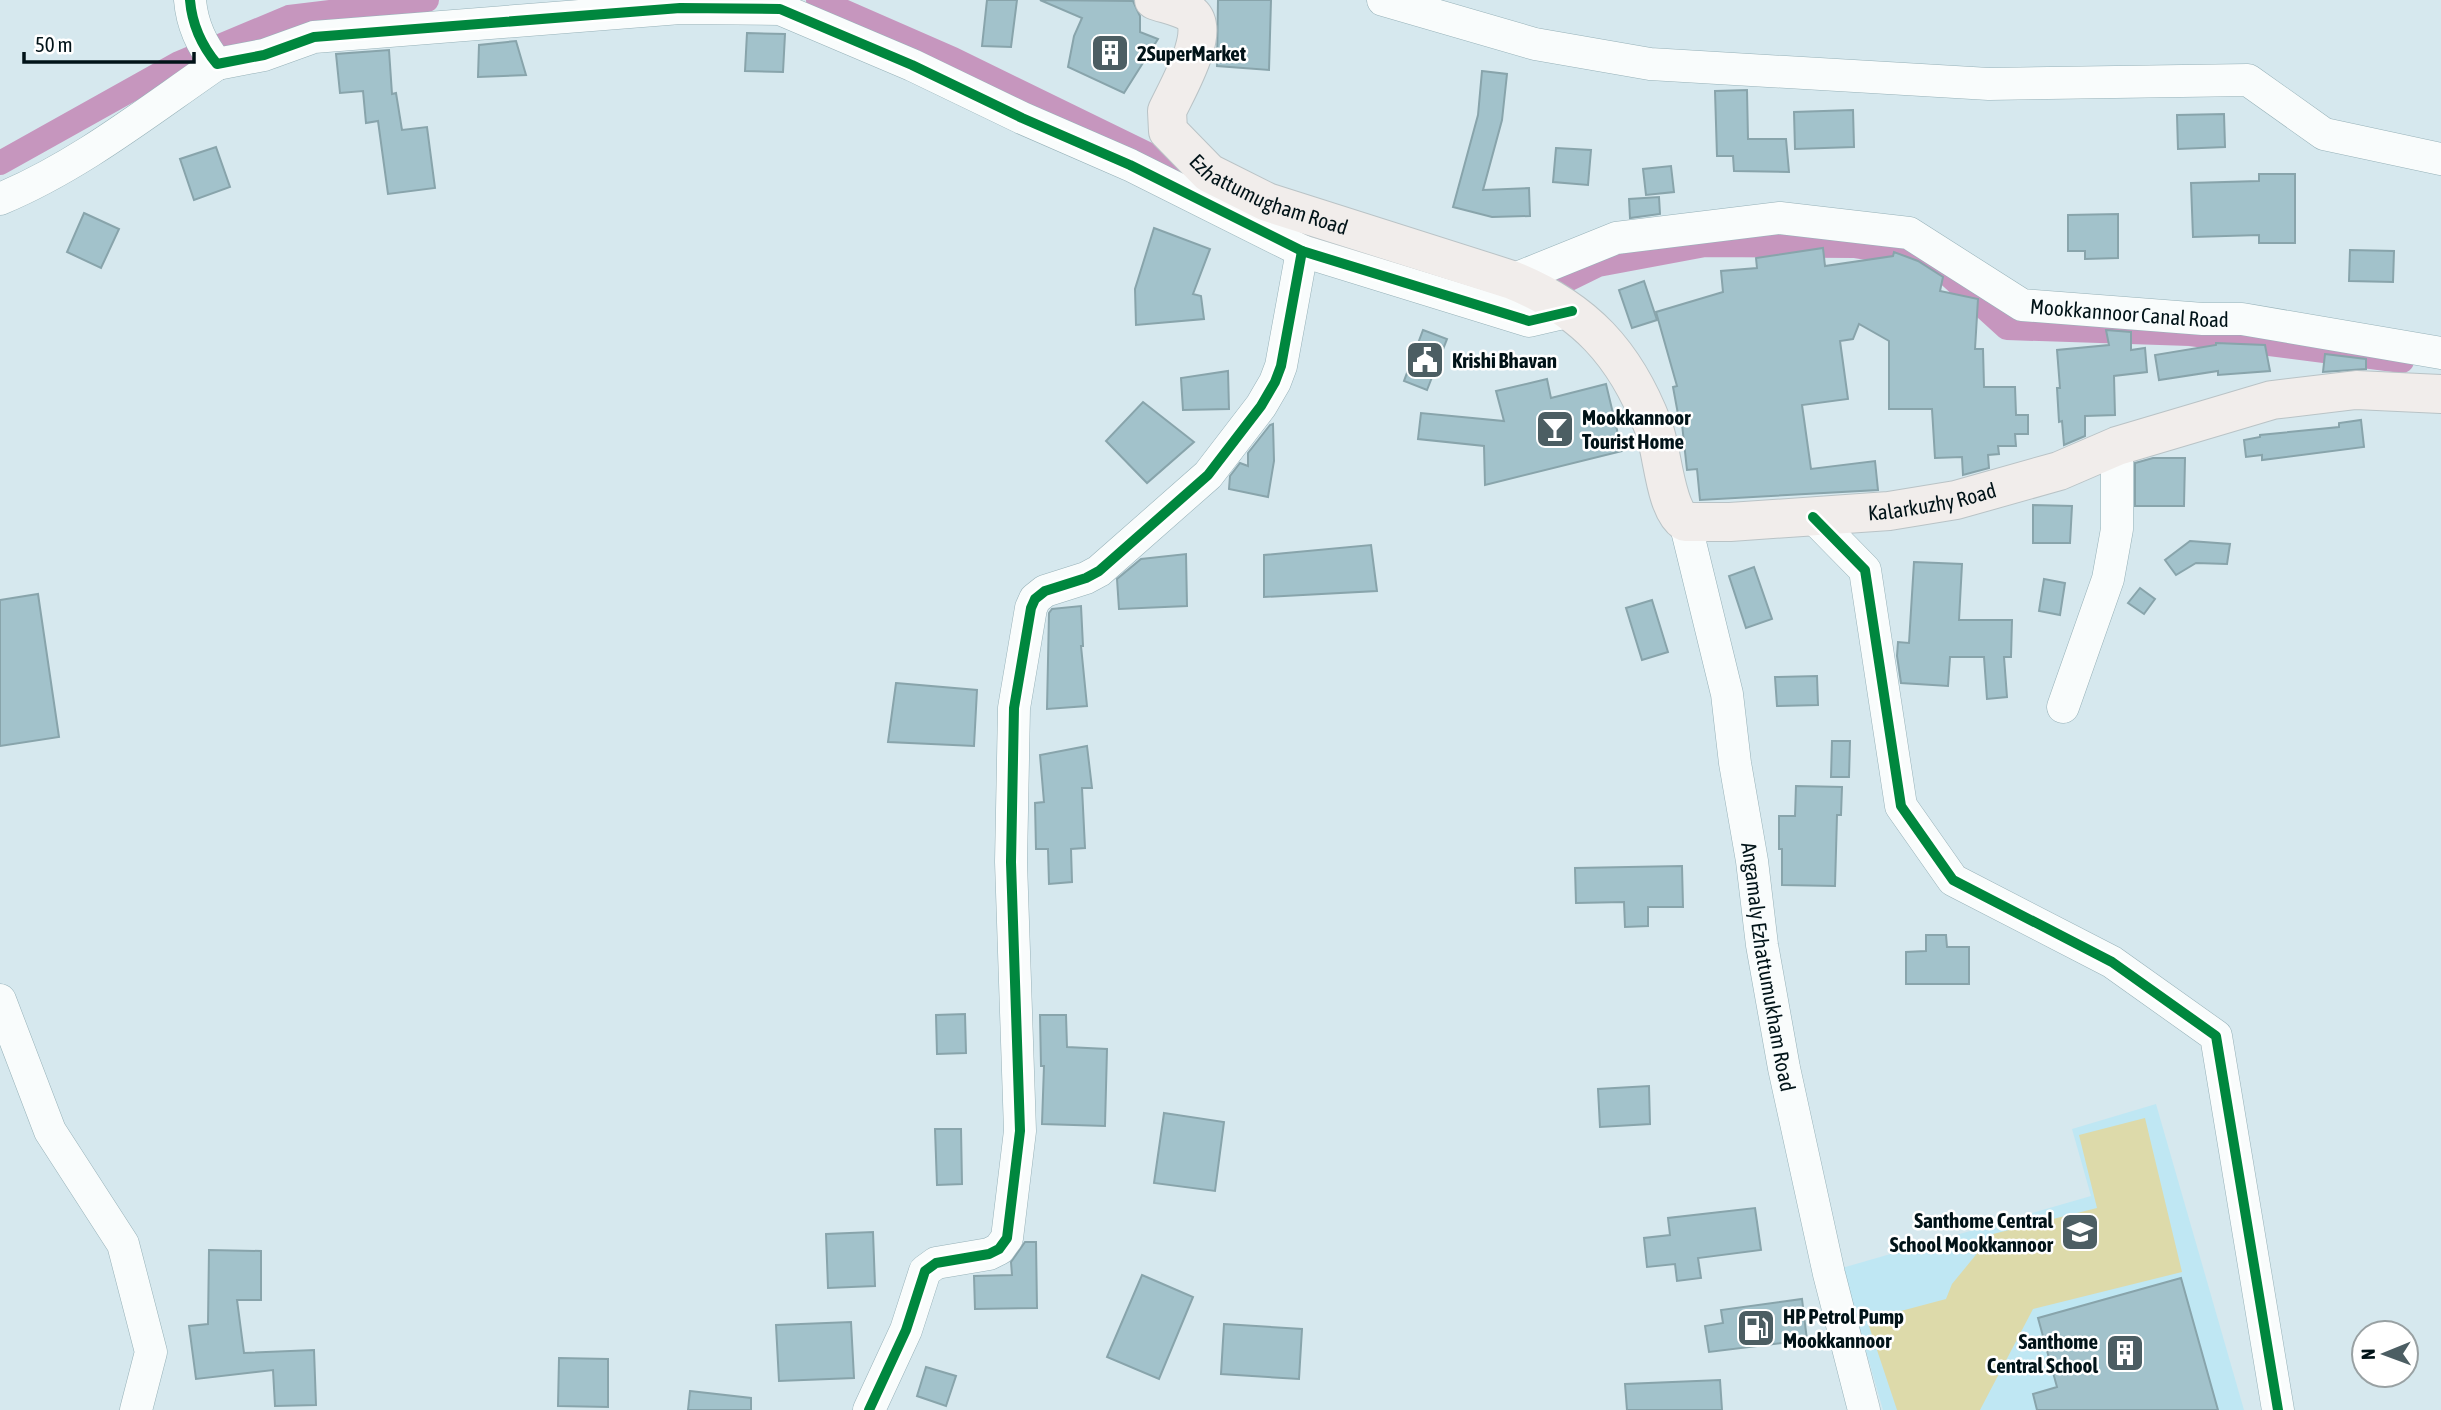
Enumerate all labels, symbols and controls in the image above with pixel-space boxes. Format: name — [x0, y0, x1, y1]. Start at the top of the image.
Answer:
scale bar — [24, 21, 194, 65]
text: 50 m — [35, 32, 73, 56]
building icon: 2SuperMarket — [1089, 32, 1131, 74]
place label: 2SuperMarket — [1137, 41, 1246, 65]
street label: Ezhattumugham Road — [1185, 149, 1351, 239]
street label: Mookkannoor Canal Road — [2029, 294, 2229, 331]
public building icon: Krishi Bhavan — [1404, 339, 1446, 381]
place label: Krishi Bhavan — [1452, 348, 1557, 372]
place label: Mookkannoor Tourist Home — [1582, 405, 1691, 453]
bar icon: Mookkannoor Tourist Home — [1534, 408, 1576, 450]
street label: Kalarkuzhy Road — [1867, 477, 1999, 524]
street label: Angamaly Ezhattumukham Road — [1737, 840, 1801, 1094]
place label: Santhome Central School Mookkannoor — [1890, 1208, 2054, 1256]
school or university icon: Santhome Central School Mookkannoor — [2059, 1211, 2101, 1253]
place label: HP Petrol Pump Mookkannoor — [1783, 1304, 1904, 1352]
fuel station icon: HP Petrol Pump Mookkannoor — [1735, 1307, 1777, 1349]
north arrow — [2350, 1319, 2420, 1389]
place label: Santhome Central School — [1987, 1329, 2098, 1377]
building icon: Santhome Central School — [2104, 1332, 2146, 1374]
text: N — [2357, 1348, 2379, 1360]

